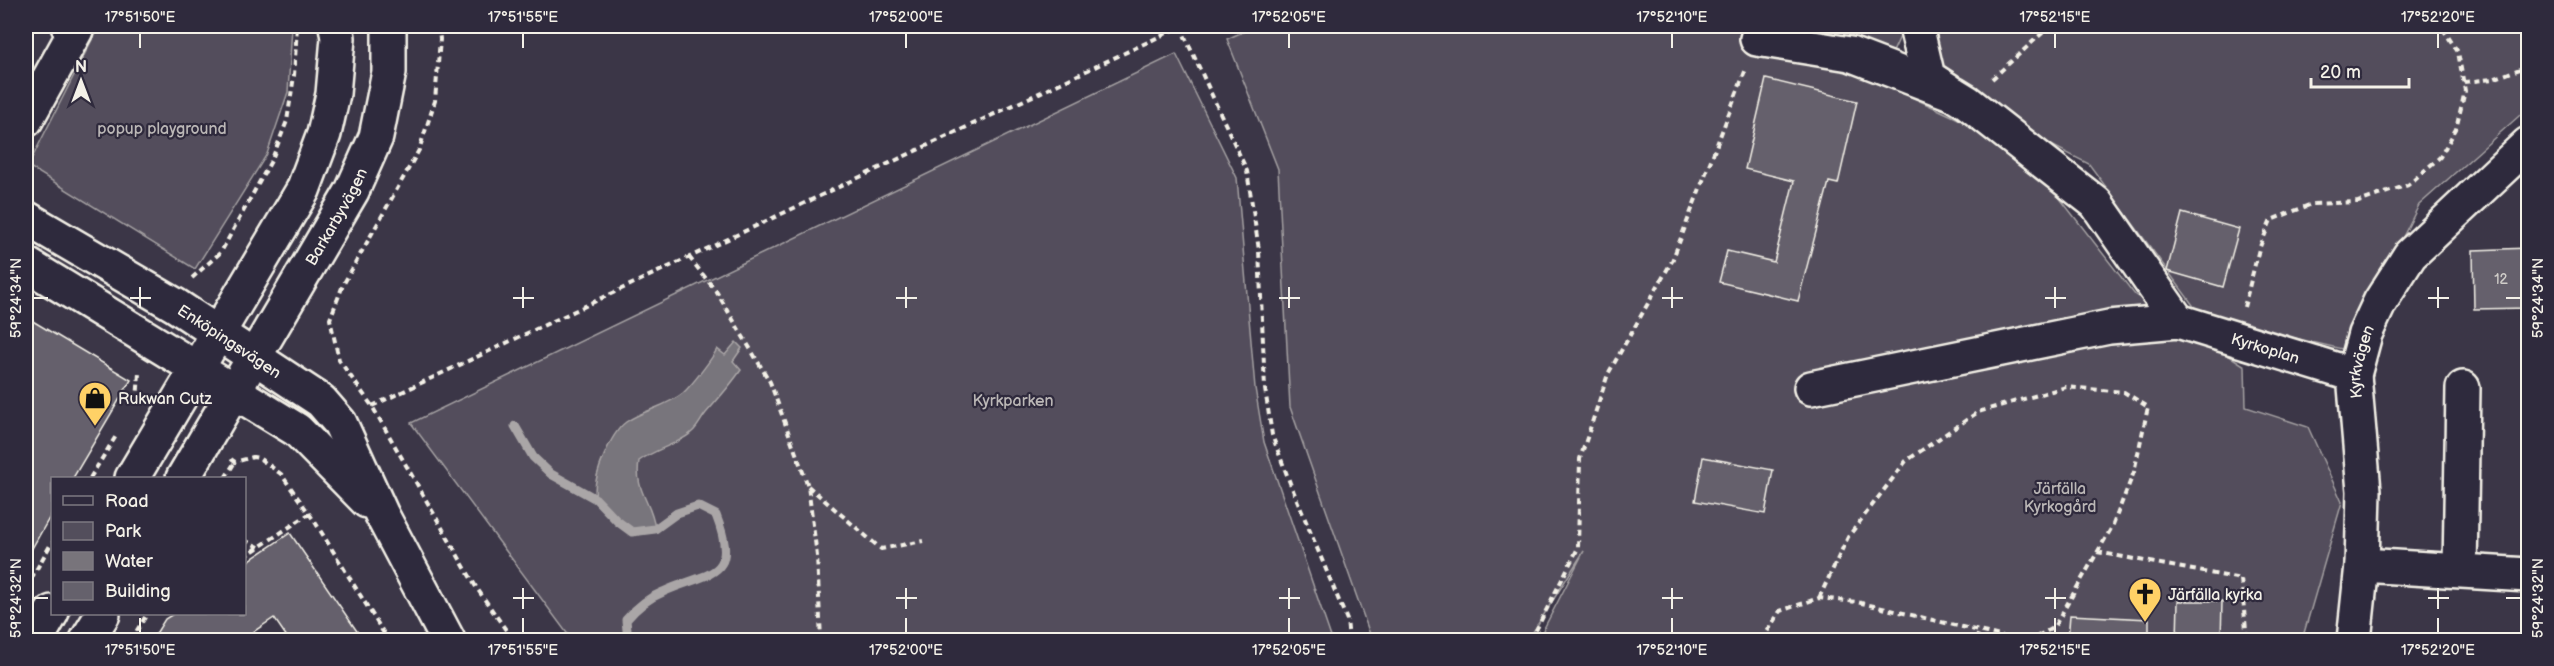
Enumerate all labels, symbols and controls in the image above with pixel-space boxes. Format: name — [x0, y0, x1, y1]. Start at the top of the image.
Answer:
text: 17°51'50"E — [105, 8, 175, 27]
text: 17°51'55"E — [488, 8, 558, 27]
text: 17°52'00"E — [869, 8, 943, 27]
text: 17°52'05"E — [1252, 8, 1326, 27]
text: 17°52'10"E — [1637, 8, 1708, 27]
text: 17°52'15"E — [2020, 8, 2090, 27]
text: 17°52'20"E — [2401, 8, 2475, 27]
north arrow — [51, 51, 111, 111]
scale bar — [2311, 51, 2408, 89]
text: N — [75, 58, 87, 77]
text: 20 m — [2320, 62, 2361, 83]
park label: popup playground — [97, 120, 227, 139]
street label: Barkarbyvägen — [302, 165, 372, 269]
text: 59°24'34"N — [7, 258, 26, 338]
text: 59°24'34"N — [2529, 258, 2548, 338]
house number: 12 — [2494, 271, 2509, 288]
street label: Enköpingsvägen — [174, 301, 284, 383]
street label: Kyrkvägen — [2346, 322, 2379, 399]
street label: Kyrkoplan — [2229, 330, 2302, 369]
shop icon: Rukwan Cutz — [77, 380, 113, 427]
place label: Rukwan Cutz — [118, 390, 212, 409]
park label: Kyrkparken — [972, 392, 1054, 411]
legend — [51, 477, 246, 615]
park label: Järfälla Kyrkogård — [2024, 480, 2096, 517]
text: Road — [105, 491, 149, 512]
text: Park — [105, 521, 141, 542]
text: Water — [105, 551, 153, 572]
text: 59°24'32"N — [7, 558, 26, 638]
text: 59°24'32"N — [2529, 558, 2548, 638]
church icon: Järfälla kyrka — [2127, 576, 2163, 623]
text: Building — [105, 581, 171, 602]
place label: Järfälla kyrka — [2168, 586, 2262, 605]
text: 17°51'50"E — [105, 641, 175, 660]
text: 17°51'55"E — [488, 641, 558, 660]
text: 17°52'00"E — [869, 641, 943, 660]
text: 17°52'05"E — [1252, 641, 1326, 660]
text: 17°52'10"E — [1637, 641, 1708, 660]
text: 17°52'15"E — [2020, 641, 2090, 660]
text: 17°52'20"E — [2401, 641, 2475, 660]

